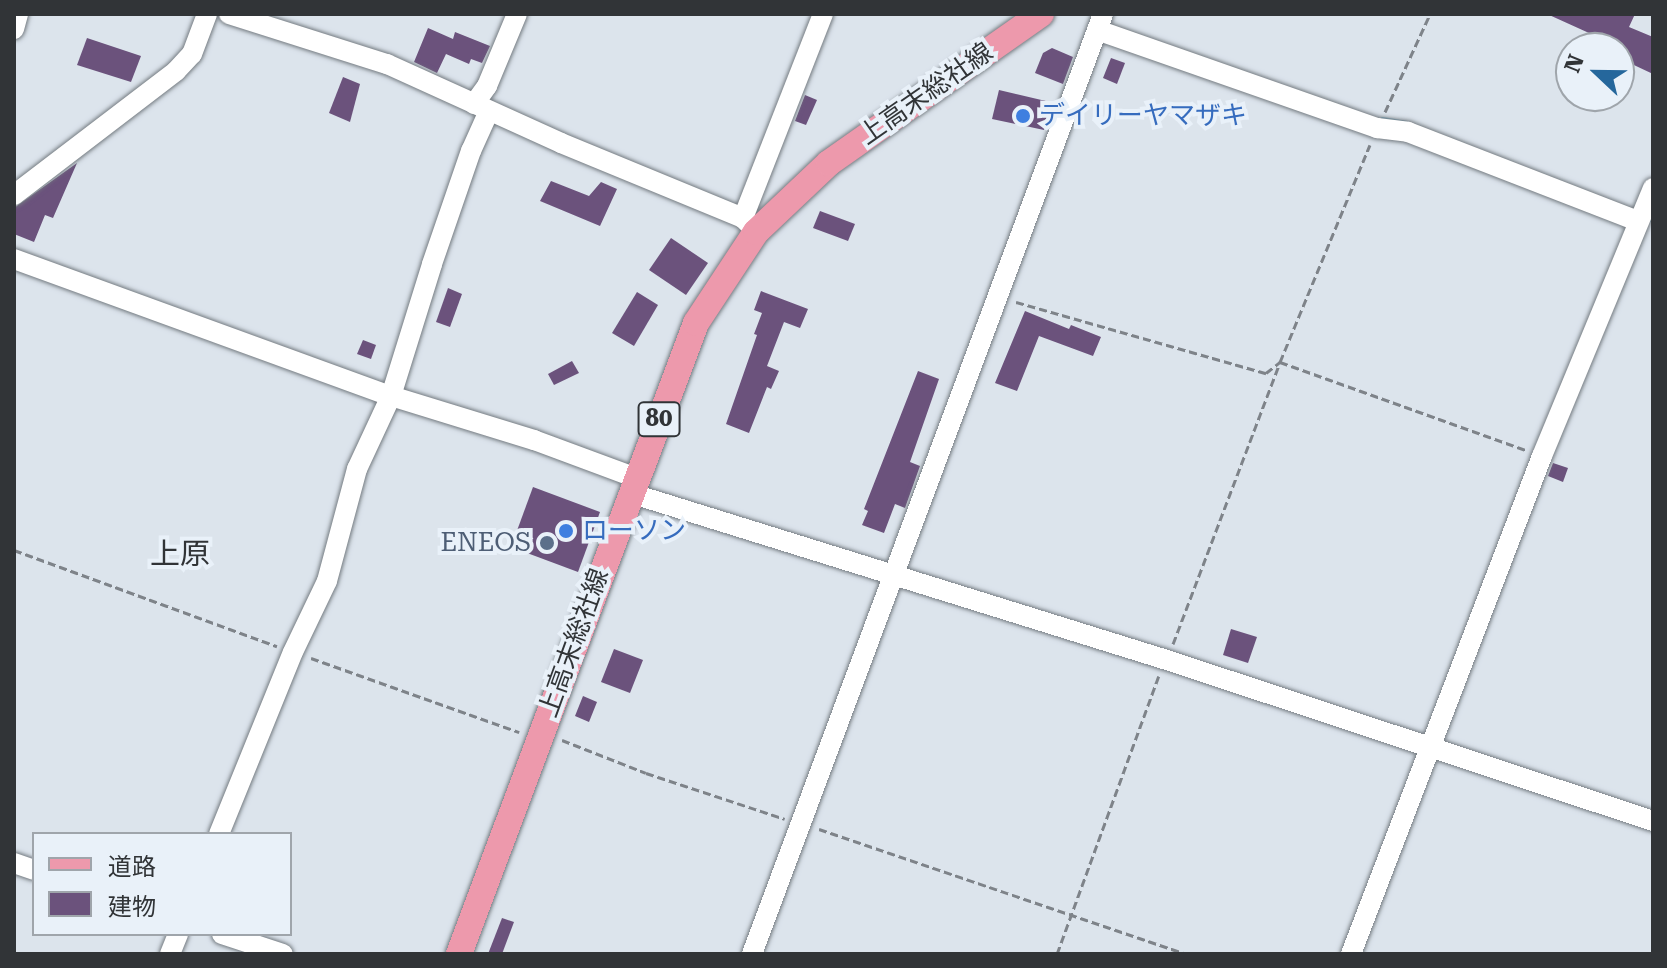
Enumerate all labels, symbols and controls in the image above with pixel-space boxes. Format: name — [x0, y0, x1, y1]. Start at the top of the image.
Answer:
north arrow — [1555, 32, 1635, 112]
street label: 上高末総社線 — [853, 36, 999, 152]
text: N — [1559, 51, 1589, 76]
place label: デイリーヤマザキ — [1039, 100, 1247, 132]
marker: デイリーヤマザキ — [1014, 107, 1032, 125]
road number: 80 — [637, 399, 681, 439]
place label: ローソン — [582, 515, 686, 547]
marker: ローソン — [557, 522, 575, 540]
place label: ENEOS — [440, 527, 531, 559]
marker: ENEOS — [538, 534, 556, 552]
district label: 上原 — [150, 536, 210, 572]
street label: 上高末総社線 — [533, 564, 615, 722]
legend — [32, 832, 292, 936]
text: 道路 — [108, 853, 156, 881]
text: 建物 — [108, 893, 156, 921]

